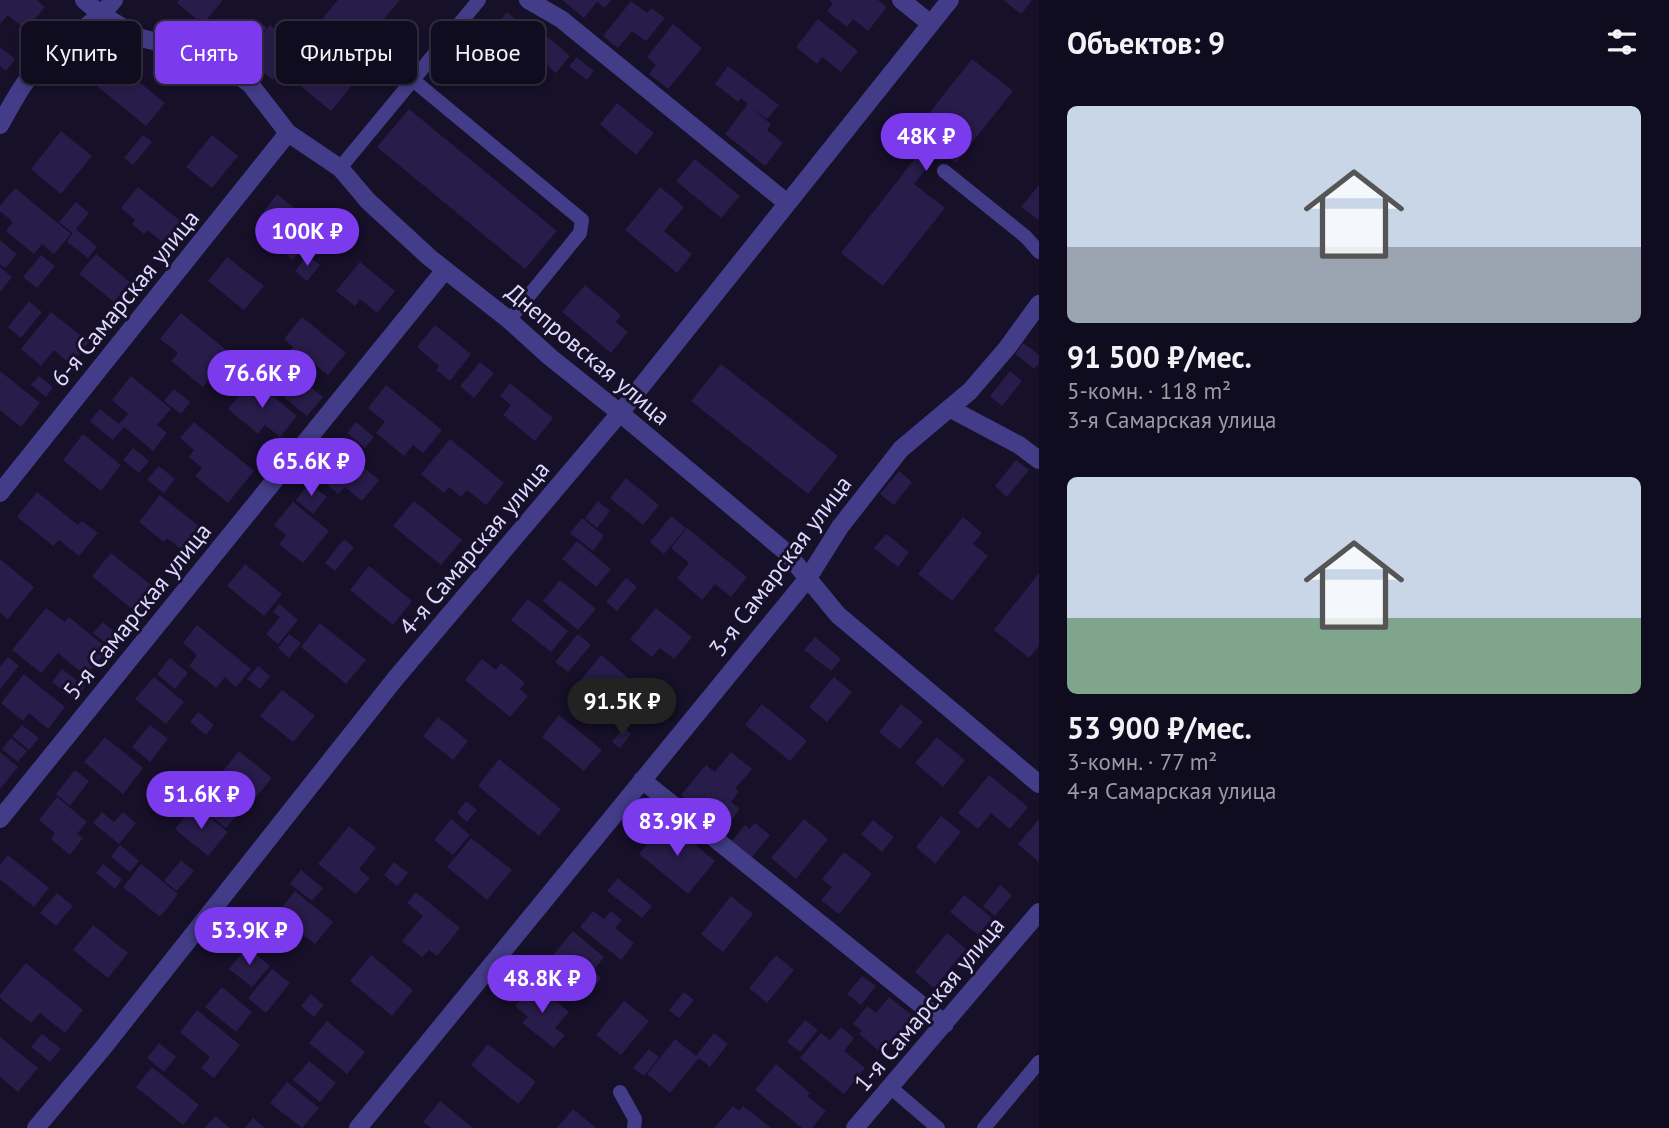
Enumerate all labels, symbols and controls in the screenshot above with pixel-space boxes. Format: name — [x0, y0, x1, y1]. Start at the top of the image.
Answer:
chip: Купить — [21, 21, 141, 84]
chip: Снять — [155, 21, 262, 84]
chip: Фильтры — [276, 21, 417, 84]
chip: Новое — [431, 21, 545, 84]
text: Объектов: 9 — [1067, 23, 1225, 62]
icon: filters — [1603, 23, 1641, 61]
pin: 48K ₽ — [877, 114, 975, 173]
text: 48K ₽ — [897, 121, 955, 150]
icon: home — [1291, 151, 1417, 277]
street label: 6-я Самарская улица — [44, 203, 206, 393]
pin: 100K ₽ — [250, 208, 364, 268]
text: 100K ₽ — [271, 216, 343, 245]
street label: Днепровская улица — [500, 276, 676, 432]
text: 91 500 ₽/мес. — [1067, 337, 1252, 376]
pin: 76.6K ₽ — [197, 350, 327, 410]
text: 76.6K ₽ — [223, 358, 301, 387]
text: 5-комн. · 118 m² — [1067, 376, 1231, 405]
text: 3-я Самарская улица — [1067, 405, 1276, 434]
pin: 65.6K ₽ — [246, 438, 376, 498]
text: 65.6K ₽ — [272, 446, 350, 475]
street label: 4-я Самарская улица — [392, 454, 556, 642]
street label: 3-я Самарская улица — [702, 469, 858, 663]
street label: 5-я Самарская улица — [56, 516, 218, 706]
icon: home — [1291, 522, 1417, 648]
pin: 91.5K ₽ — [557, 678, 687, 738]
text: 91.5K ₽ — [583, 686, 661, 715]
text: 53 900 ₽/мес. — [1067, 708, 1252, 747]
text: 3-комн. · 77 m² — [1067, 747, 1217, 776]
pin: 51.6K ₽ — [136, 772, 266, 831]
text: 4-я Самарская улица — [1067, 776, 1276, 805]
text: 51.6K ₽ — [162, 779, 240, 808]
pin: 83.9K ₽ — [612, 798, 742, 858]
text: 83.9K ₽ — [638, 806, 716, 835]
pin: 53.9K ₽ — [184, 908, 314, 967]
street label: 1-я Самарская улица — [847, 910, 1011, 1098]
text: 53.9K ₽ — [210, 915, 288, 944]
pin: 48.8K ₽ — [477, 956, 607, 1015]
text: 48.8K ₽ — [503, 963, 581, 992]

